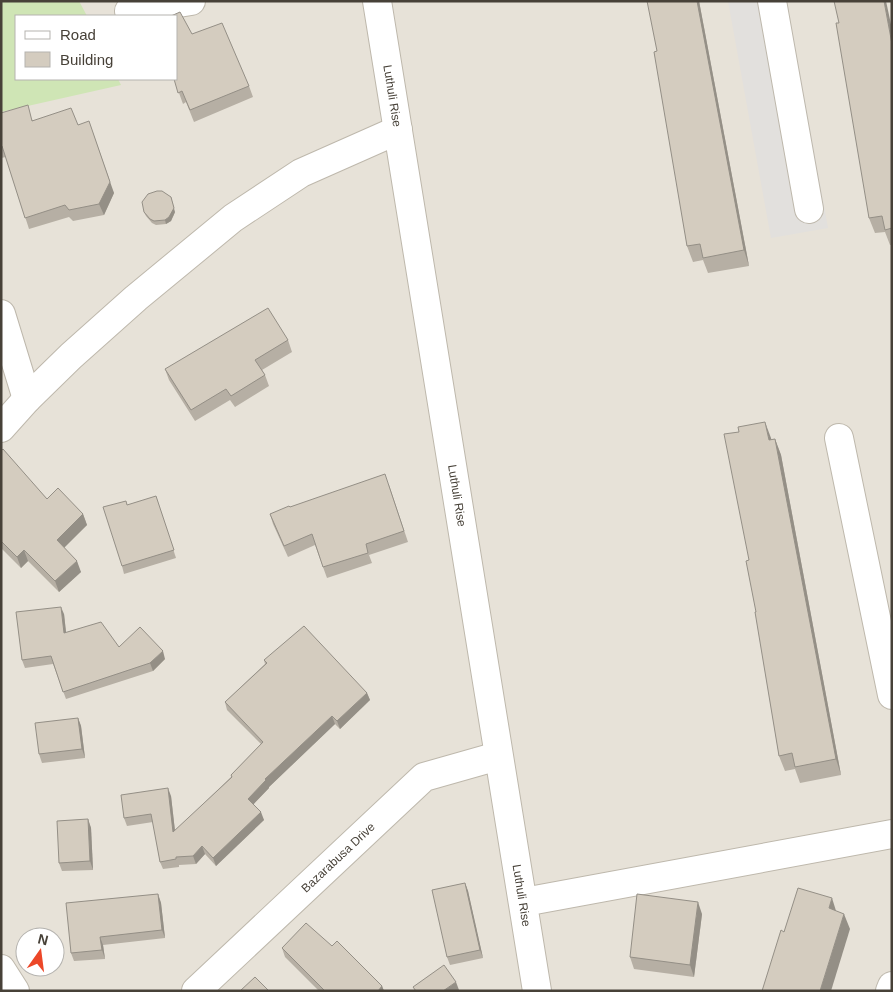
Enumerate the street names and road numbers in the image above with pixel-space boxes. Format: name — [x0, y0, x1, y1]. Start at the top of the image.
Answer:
street label: Luthuli Rise — [380, 64, 404, 128]
street label: Luthuli Rise — [445, 463, 469, 528]
street label: Bazarabusa Drive — [299, 820, 378, 895]
street label: Luthuli Rise — [510, 863, 534, 928]

